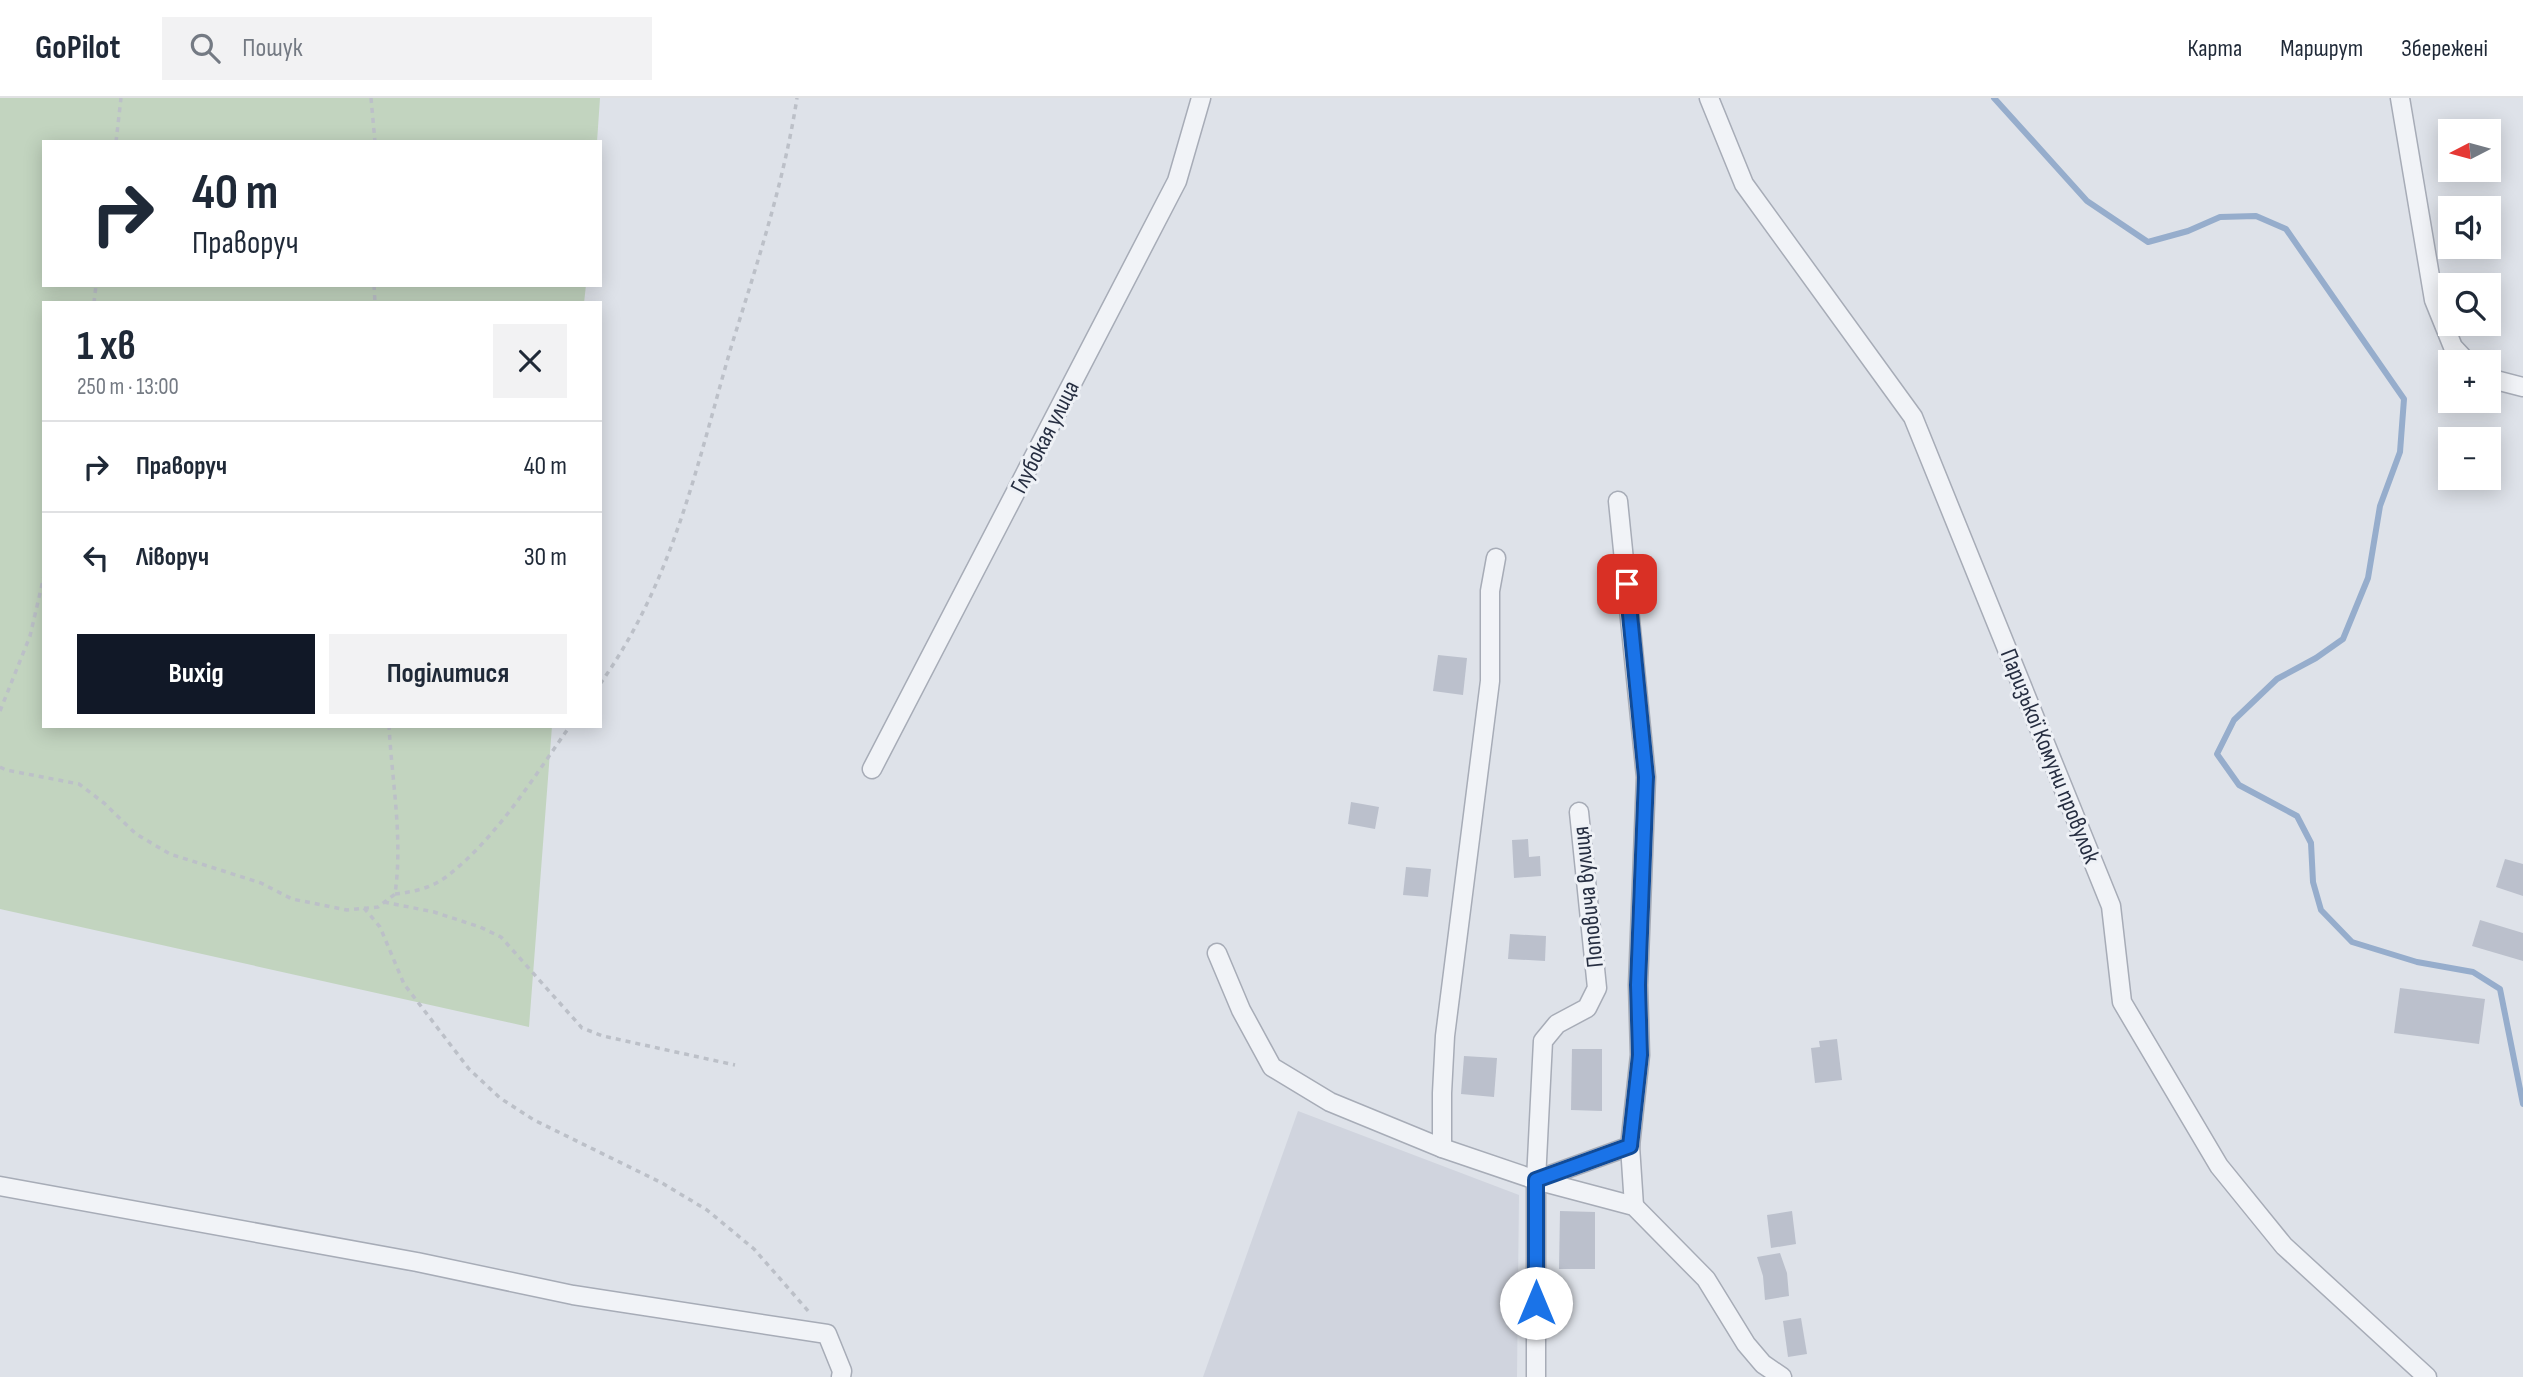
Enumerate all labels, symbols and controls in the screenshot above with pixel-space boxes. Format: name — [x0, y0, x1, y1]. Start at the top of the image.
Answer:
search box — [162, 17, 652, 80]
text: GoPilot — [35, 28, 120, 68]
icon: search — [186, 29, 224, 67]
text: Пошук — [242, 33, 303, 64]
text: Карта — [2188, 34, 2242, 63]
text: Маршрут — [2280, 34, 2363, 63]
text: Збережені — [2401, 34, 2488, 63]
north arrow — [2438, 119, 2501, 182]
map controls — [2438, 119, 2501, 490]
text: 40 m — [192, 164, 278, 223]
icon: right — [77, 168, 168, 259]
button: sound — [2438, 196, 2501, 259]
text: Праворуч — [192, 224, 299, 263]
button: search — [2438, 273, 2501, 336]
text: 1 хв — [77, 321, 136, 372]
button: close — [493, 324, 567, 398]
button: + — [2438, 350, 2501, 413]
text: 250 m · 13:00 — [77, 373, 179, 401]
street label: Глубокая улица — [1004, 376, 1086, 498]
button: − — [2438, 427, 2501, 490]
icon: right — [77, 448, 115, 486]
text: Праворуч — [136, 451, 227, 482]
text: 40 m — [524, 451, 567, 482]
icon: left — [77, 539, 115, 577]
text: Ліворуч — [136, 542, 209, 573]
text: 30 m — [524, 542, 567, 573]
pin — [1597, 554, 1657, 614]
icon: arrive — [1608, 565, 1646, 603]
button: Вихід — [77, 634, 315, 714]
button: Поділитися — [329, 634, 567, 714]
street label: Паризької Комуни провулок — [1994, 645, 2107, 868]
street label: Поповича вулиця — [1566, 825, 1610, 969]
position arrow — [1499, 1266, 1573, 1340]

